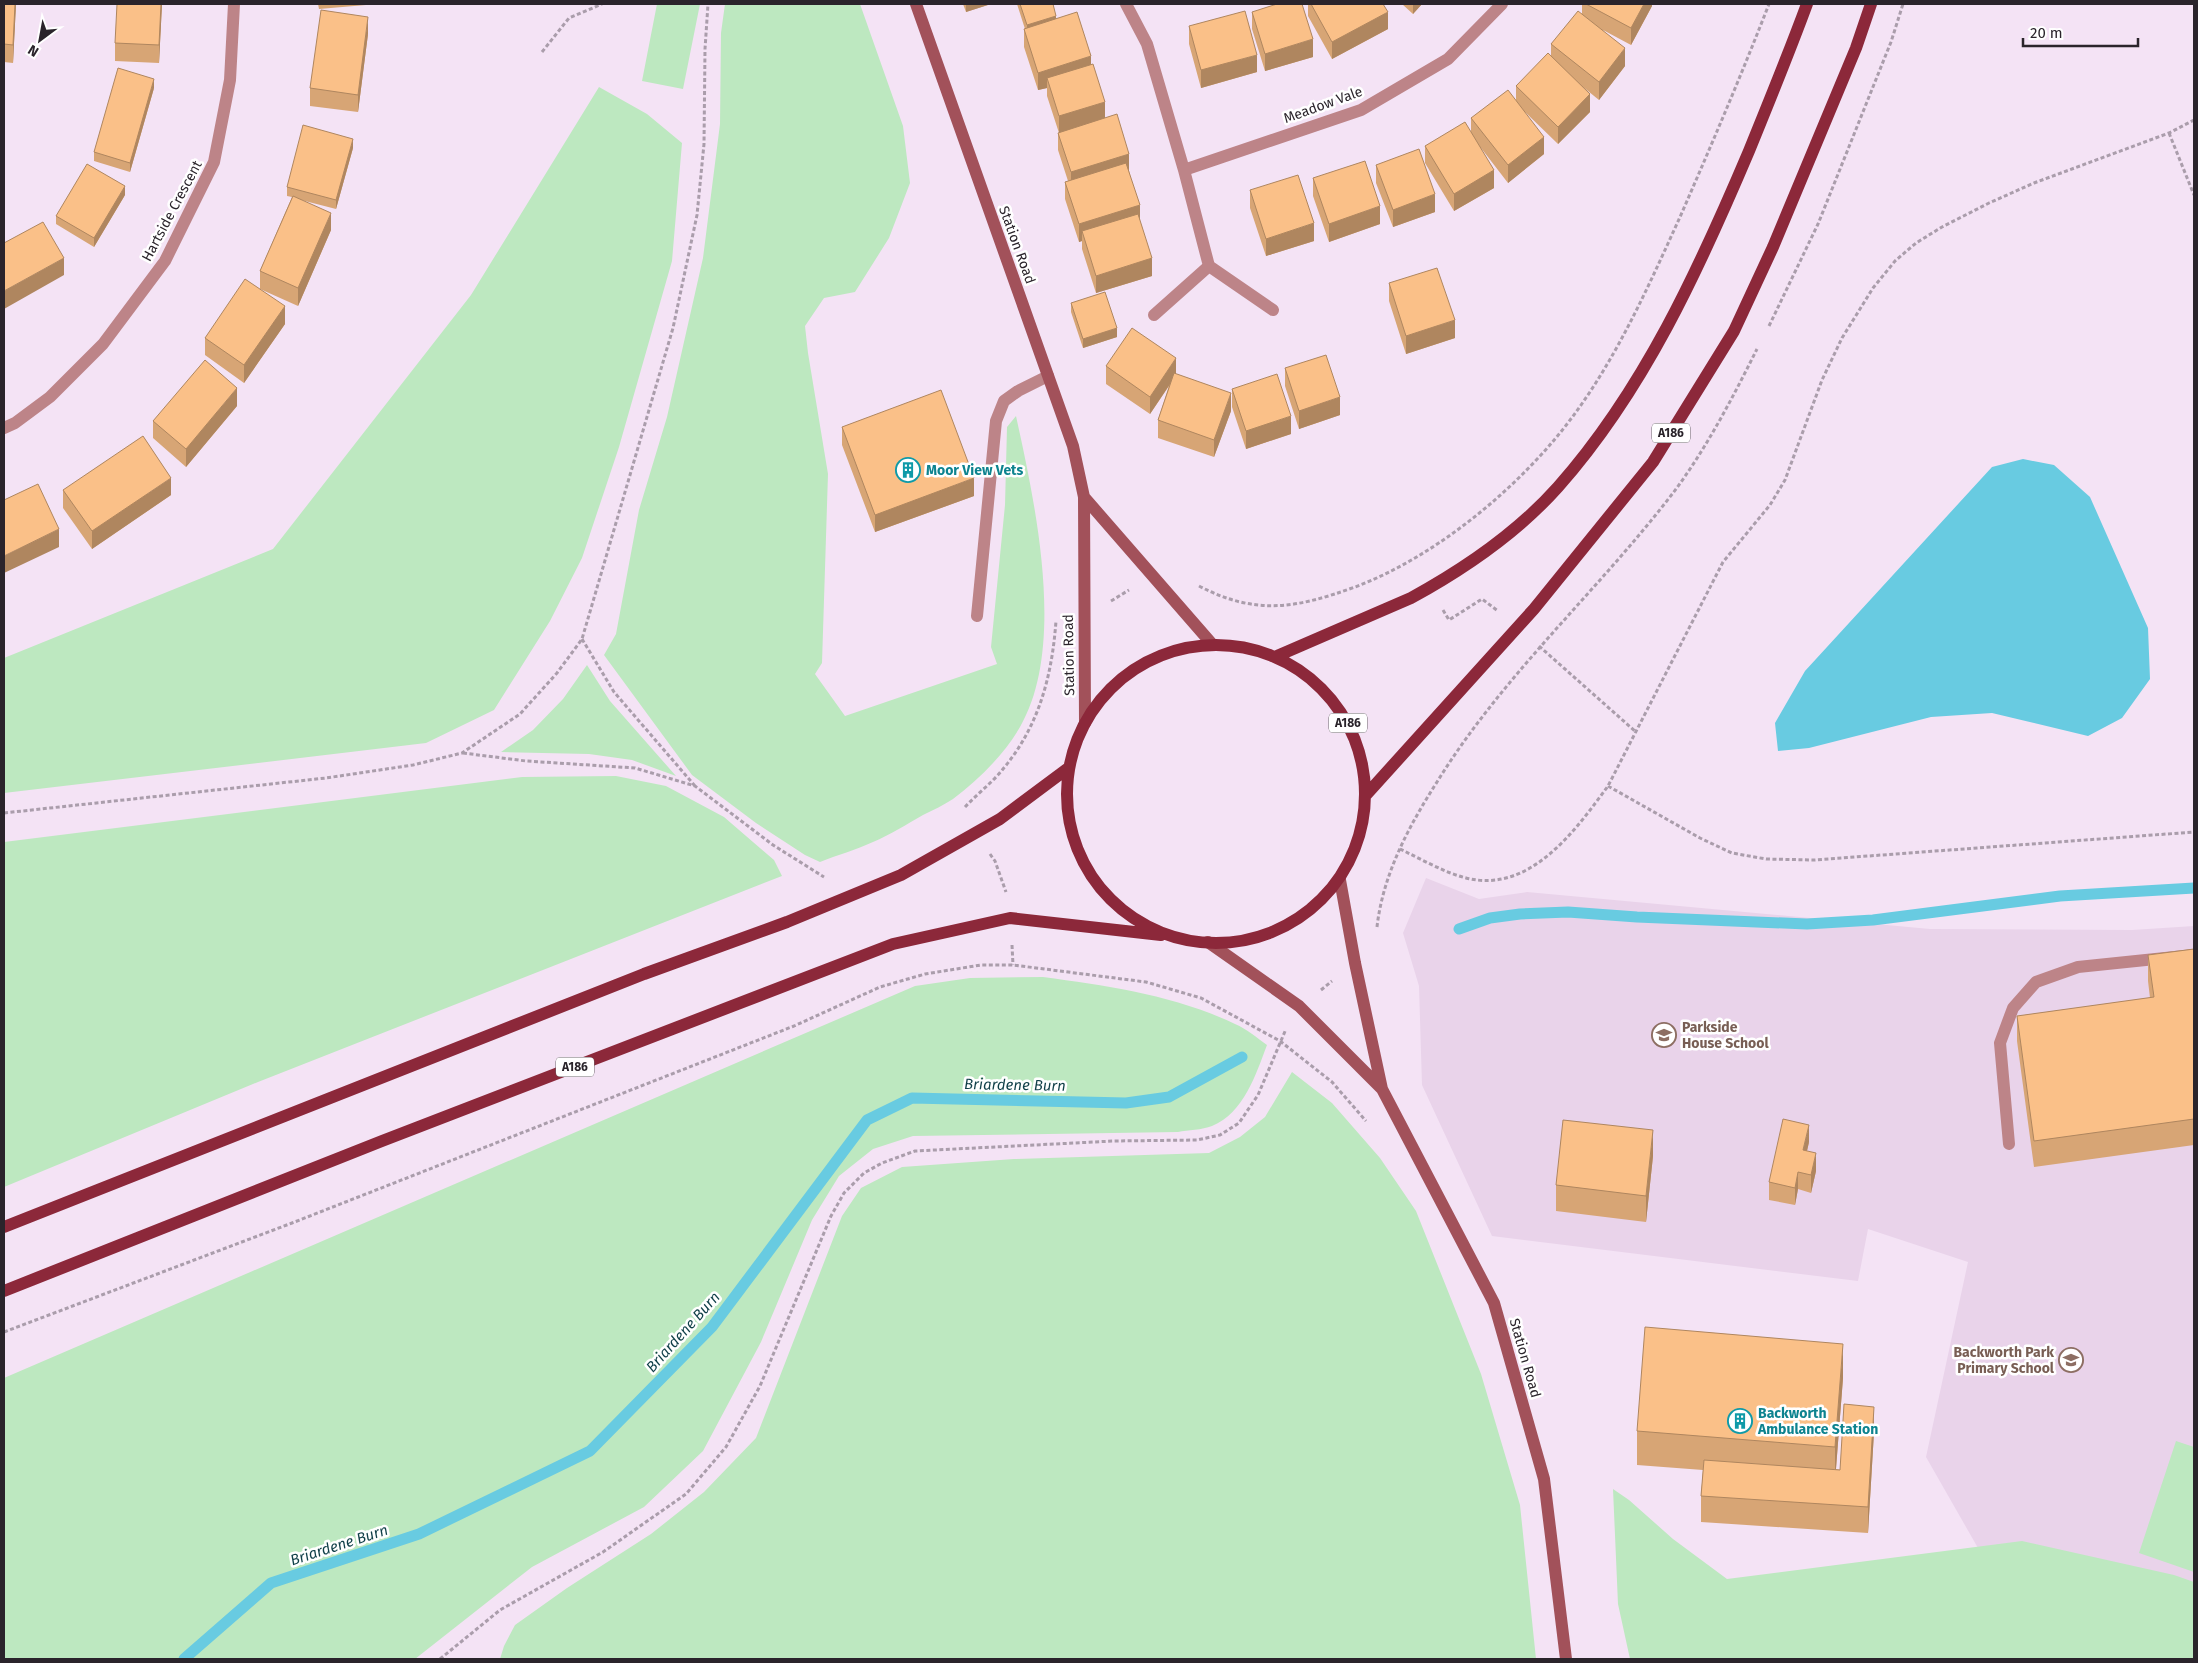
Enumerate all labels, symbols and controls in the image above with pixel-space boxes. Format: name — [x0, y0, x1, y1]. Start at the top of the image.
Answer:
north arrow — [15, 15, 65, 65]
scale bar — [2023, 15, 2138, 47]
text: 20 m — [2030, 24, 2063, 42]
text: N — [25, 41, 42, 60]
street label: Meadow Vale — [1281, 83, 1365, 127]
street label: Hartside Crescent — [138, 157, 206, 264]
street label: Station Road — [995, 204, 1039, 286]
road number: A186 — [1652, 423, 1690, 442]
building icon: Moor View Vets — [895, 457, 921, 483]
place label: Moor View Vets — [926, 462, 1024, 479]
street label: Station Road — [1060, 614, 1078, 696]
road number: A186 — [1329, 714, 1367, 732]
place label: Parkside House School — [1682, 1019, 1769, 1052]
school or university icon: Parkside House School — [1651, 1022, 1677, 1048]
road number: A186 — [556, 1058, 594, 1076]
water label: Briardene Burn — [964, 1075, 1066, 1095]
water label: Briardene Burn — [642, 1288, 724, 1376]
street label: Station Road — [1506, 1316, 1544, 1400]
place label: Backworth Park Primary School — [1953, 1344, 2055, 1377]
school or university icon: Backworth Park Primary School — [2058, 1347, 2084, 1373]
place label: Backworth Ambulance Station — [1757, 1405, 1878, 1438]
building icon: Backworth Ambulance Station — [1727, 1408, 1753, 1434]
water label: Briardene Burn — [288, 1521, 390, 1569]

